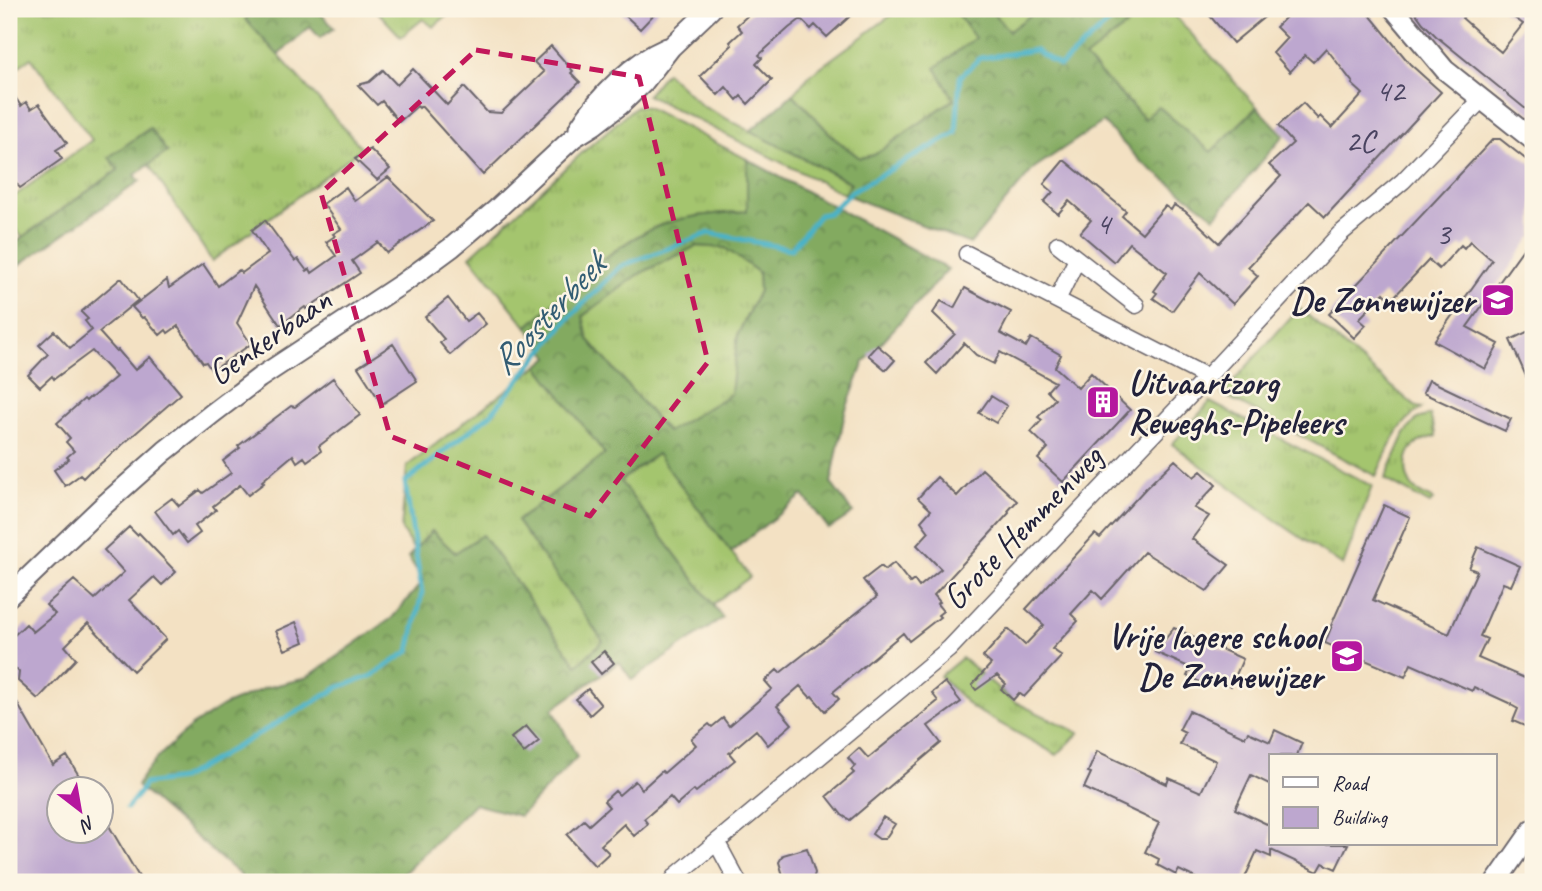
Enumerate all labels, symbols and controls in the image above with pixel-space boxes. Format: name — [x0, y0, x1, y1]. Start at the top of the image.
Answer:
house number: 42 — [1376, 70, 1407, 111]
house number: 2C — [1345, 120, 1378, 161]
house number: 4 — [1096, 203, 1114, 244]
house number: 3 — [1436, 213, 1453, 254]
water label: Roosterbeek — [479, 239, 619, 384]
street label: Genkerbaan — [198, 277, 340, 395]
place label: De Zonnewijzer — [1290, 278, 1477, 323]
school or university icon: De Zonnewijzer — [1479, 281, 1517, 319]
place label: Uitvaartzorg Reweghs-Pipeleers — [1128, 360, 1347, 445]
building icon: Uitvaartzorg Reweghs-Pipeleers — [1084, 383, 1122, 421]
street label: Grote Hemmenweg — [932, 434, 1114, 620]
place label: Vrije lagere school De Zonnewijzer — [1107, 614, 1329, 699]
school or university icon: Vrije lagere school De Zonnewijzer — [1328, 637, 1366, 675]
legend — [1269, 754, 1496, 846]
text: Road — [1332, 770, 1371, 796]
north arrow — [46, 776, 116, 846]
text: Building — [1332, 804, 1389, 830]
text: N — [74, 810, 99, 839]

